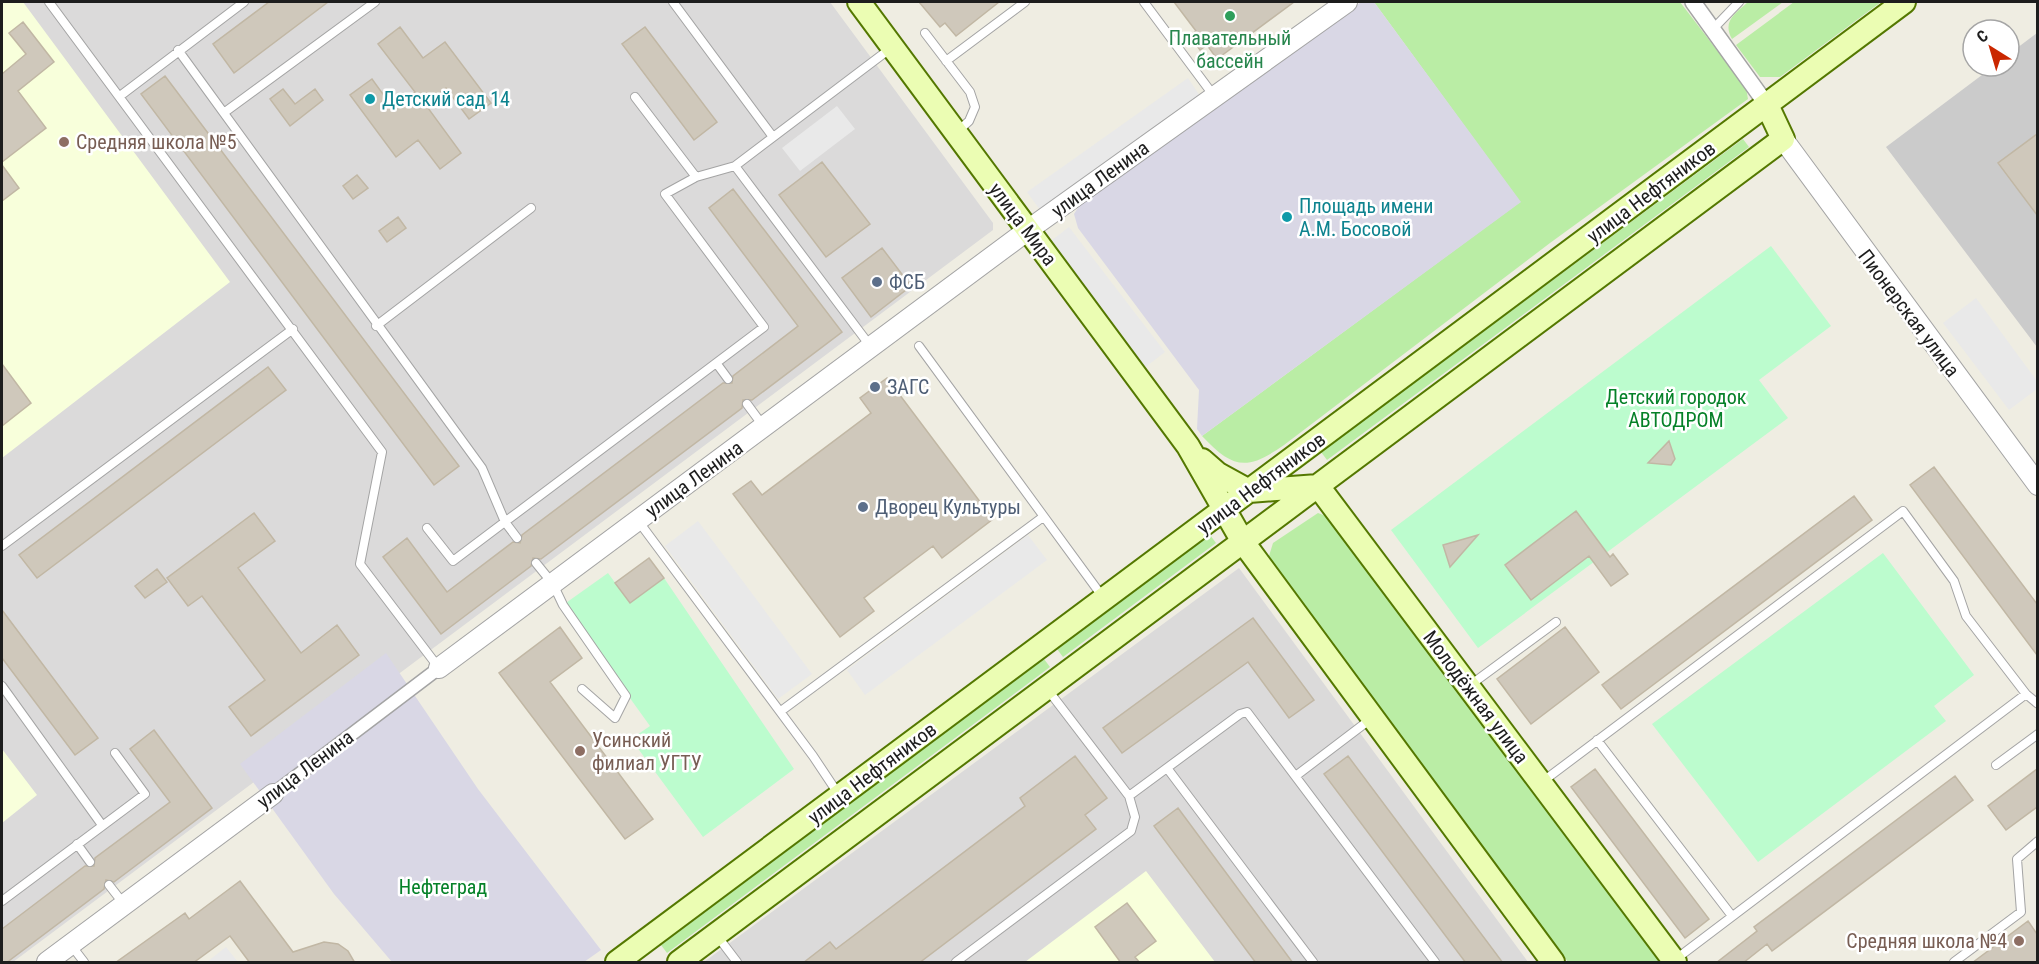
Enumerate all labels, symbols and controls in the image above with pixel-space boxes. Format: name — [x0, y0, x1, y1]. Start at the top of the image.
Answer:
marker: Плавательный бассейн — [1223, 9, 1237, 23]
north arrow — [1961, 18, 2021, 78]
place label: Плавательный бассейн — [1169, 26, 1291, 73]
text: С — [1973, 26, 1992, 47]
place label: Детский сад 14 — [382, 87, 510, 111]
marker: Детский сад 14 — [363, 92, 377, 106]
place label: Средняя школа №5 — [76, 130, 237, 154]
marker: Средняя школа №5 — [57, 135, 71, 149]
street label: улица Ленина — [1047, 136, 1153, 222]
street label: улица Нефтяников — [1582, 136, 1720, 248]
street label: улица Мира — [984, 178, 1062, 270]
place label: Площадь имени А.М. Босовой — [1299, 194, 1433, 241]
marker: Площадь имени А.М. Босовой — [1280, 210, 1294, 224]
street label: Пионерская улица — [1853, 245, 1965, 381]
place label: ФСБ — [889, 270, 925, 294]
marker: ФСБ — [870, 275, 884, 289]
place label: ЗАГС — [887, 375, 929, 399]
marker: ЗАГС — [868, 380, 882, 394]
park label: Детский городок АВТОДРОМ — [1606, 385, 1747, 432]
street label: улица Нефтяников — [1192, 427, 1330, 539]
street label: улица Ленина — [641, 436, 747, 522]
place label: Дворец Культуры — [875, 495, 1021, 519]
marker: Дворец Культуры — [856, 500, 870, 514]
street label: Молодёжная улица — [1418, 626, 1534, 768]
street label: улица Нефтяников — [803, 717, 941, 829]
street label: улица Ленина — [252, 725, 358, 813]
place label: Усинский филиал УГТУ — [592, 728, 702, 775]
marker: Усинский филиал УГТУ — [573, 744, 587, 758]
park label: Нефтеград — [399, 875, 487, 899]
place label: Средняя школа №4 — [1846, 929, 2007, 953]
marker: Средняя школа №4 — [2012, 934, 2026, 948]

